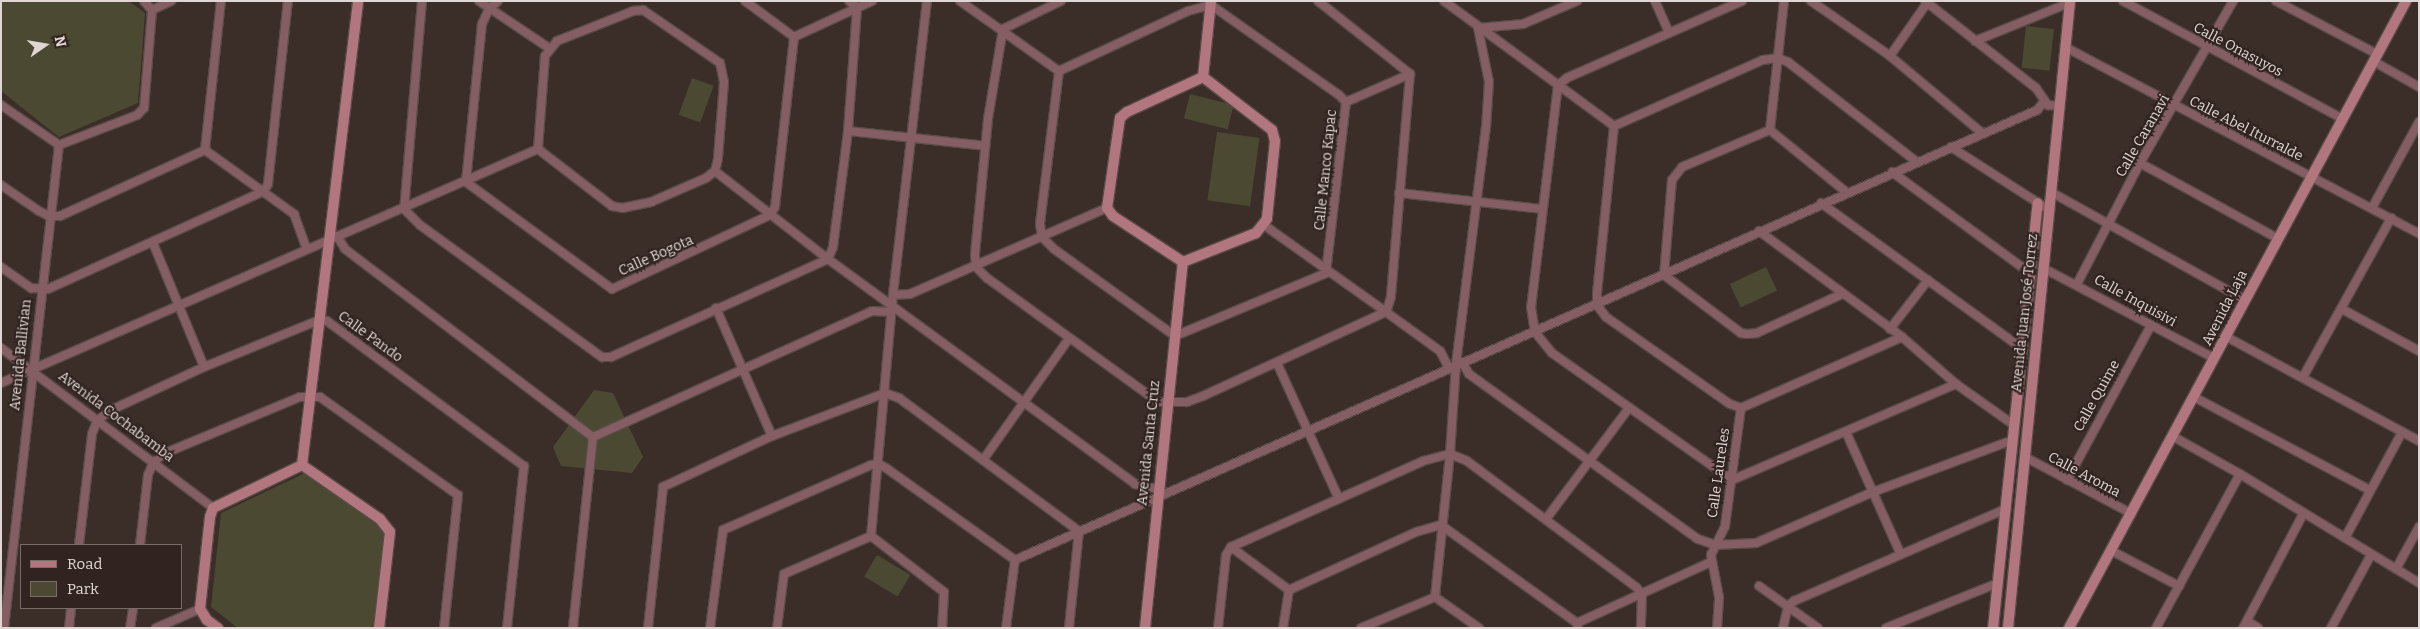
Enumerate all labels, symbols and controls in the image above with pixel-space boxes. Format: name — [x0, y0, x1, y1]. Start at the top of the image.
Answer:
street label: Calle Onasuyos — [2191, 19, 2285, 81]
north arrow — [20, 20, 70, 70]
text: N — [51, 34, 70, 49]
street label: Calle Caranavi — [2113, 92, 2173, 180]
street label: Calle Abel Iturralde — [2186, 93, 2306, 165]
street label: Calle Manco Kapac — [1311, 109, 1341, 231]
street label: Calle Bogota — [616, 232, 696, 280]
street label: Avenida Juan José Torrez — [2008, 233, 2042, 393]
street label: Avenida Laja — [2199, 268, 2251, 348]
street label: Calle Inquisivi — [2091, 271, 2179, 331]
street label: Avenida Ballivian — [7, 299, 35, 411]
street label: Calle Pando — [334, 308, 406, 366]
street label: Calle Quime — [2070, 357, 2124, 435]
street label: Avenida Cochabamba — [55, 368, 177, 466]
street label: Avenida Santa Cruz — [1134, 380, 1164, 506]
street label: Calle Laureles — [1704, 427, 1734, 519]
street label: Calle Aroma — [2045, 449, 2123, 501]
legend — [20, 544, 182, 609]
text: Road — [67, 555, 102, 573]
text: Park — [67, 580, 99, 598]

